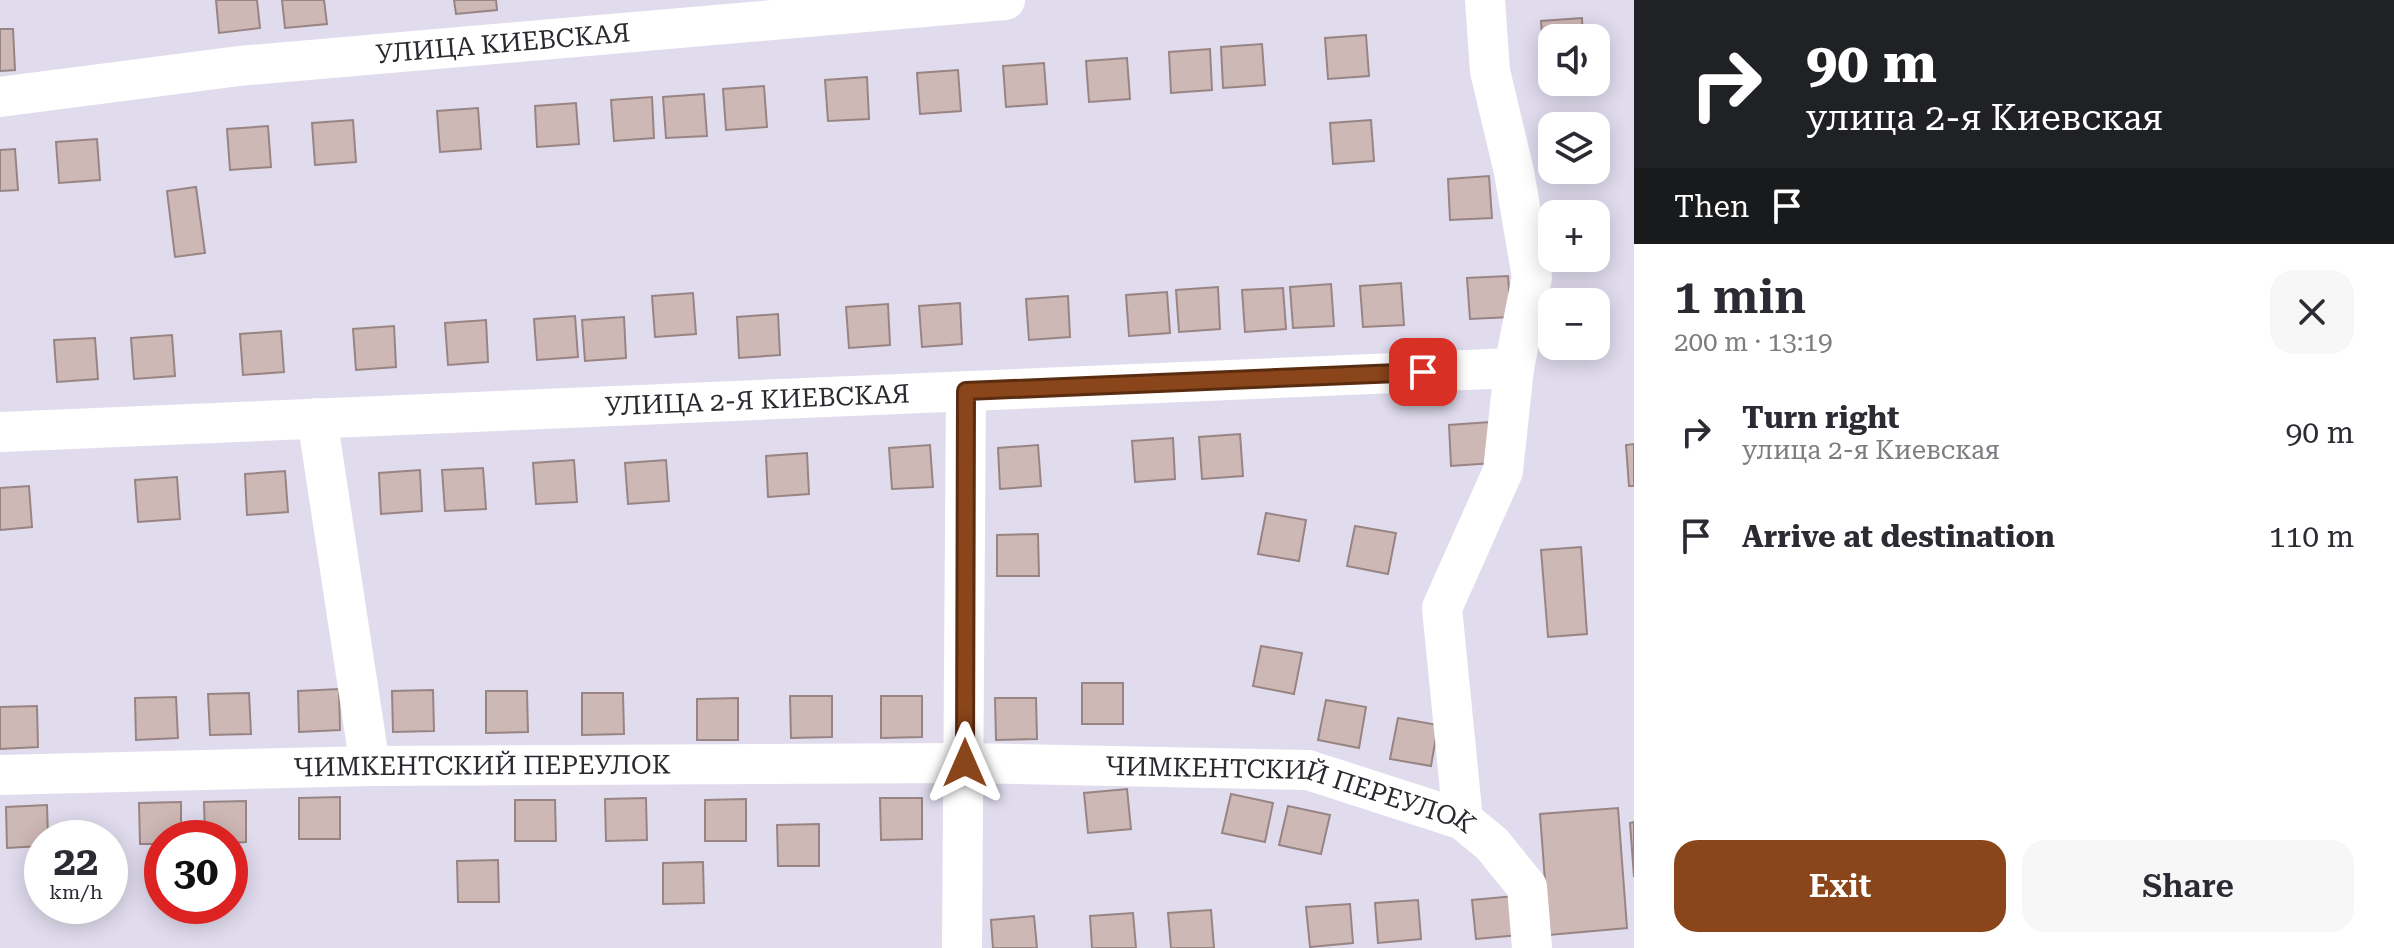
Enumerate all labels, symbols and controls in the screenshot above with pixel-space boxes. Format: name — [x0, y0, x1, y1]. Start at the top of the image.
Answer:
street label: УЛИЦА КИЕВСКАЯ — [375, 17, 631, 69]
map controls — [1538, 24, 1610, 360]
button: sound — [1538, 24, 1610, 96]
text: 90 m — [1806, 30, 1937, 96]
icon: right — [1674, 32, 1778, 136]
text: улица 2-я Киевская — [1806, 97, 2163, 139]
button: layers — [1538, 112, 1610, 184]
icon: arrive — [1765, 184, 1809, 228]
text: Then — [1674, 189, 1749, 224]
button: + — [1538, 200, 1610, 272]
text: 1 min — [1674, 269, 1806, 325]
button: close — [2270, 270, 2354, 354]
button: − — [1538, 288, 1610, 360]
text: 200 m · 13:19 — [1674, 327, 1833, 357]
pin — [1389, 338, 1457, 406]
icon: arrive — [1401, 350, 1445, 394]
street label: УЛИЦА 2-Я КИЕВСКАЯ — [604, 379, 910, 421]
text: Turn right — [1742, 400, 1899, 435]
icon: right — [1674, 410, 1718, 454]
text: 90 m — [2285, 415, 2354, 450]
text: улица 2-я Киевская — [1742, 435, 2000, 465]
icon: arrive — [1674, 514, 1718, 558]
text: Arrive at destination — [1742, 519, 2055, 554]
text: 110 m — [2269, 519, 2354, 554]
position arrow — [923, 721, 1007, 805]
street label: ЧИМКЕНТСКИЙ ПЕРЕУЛОК — [293, 749, 671, 783]
street label: ЧИМКЕНТСКИЙ ПЕРЕУЛОК — [1105, 751, 1482, 839]
speed limit sign: 30 — [144, 820, 248, 924]
text: 22 — [54, 838, 98, 885]
button: Exit — [1674, 840, 2006, 932]
button: Share — [2022, 840, 2354, 932]
text: km/h — [49, 880, 103, 904]

